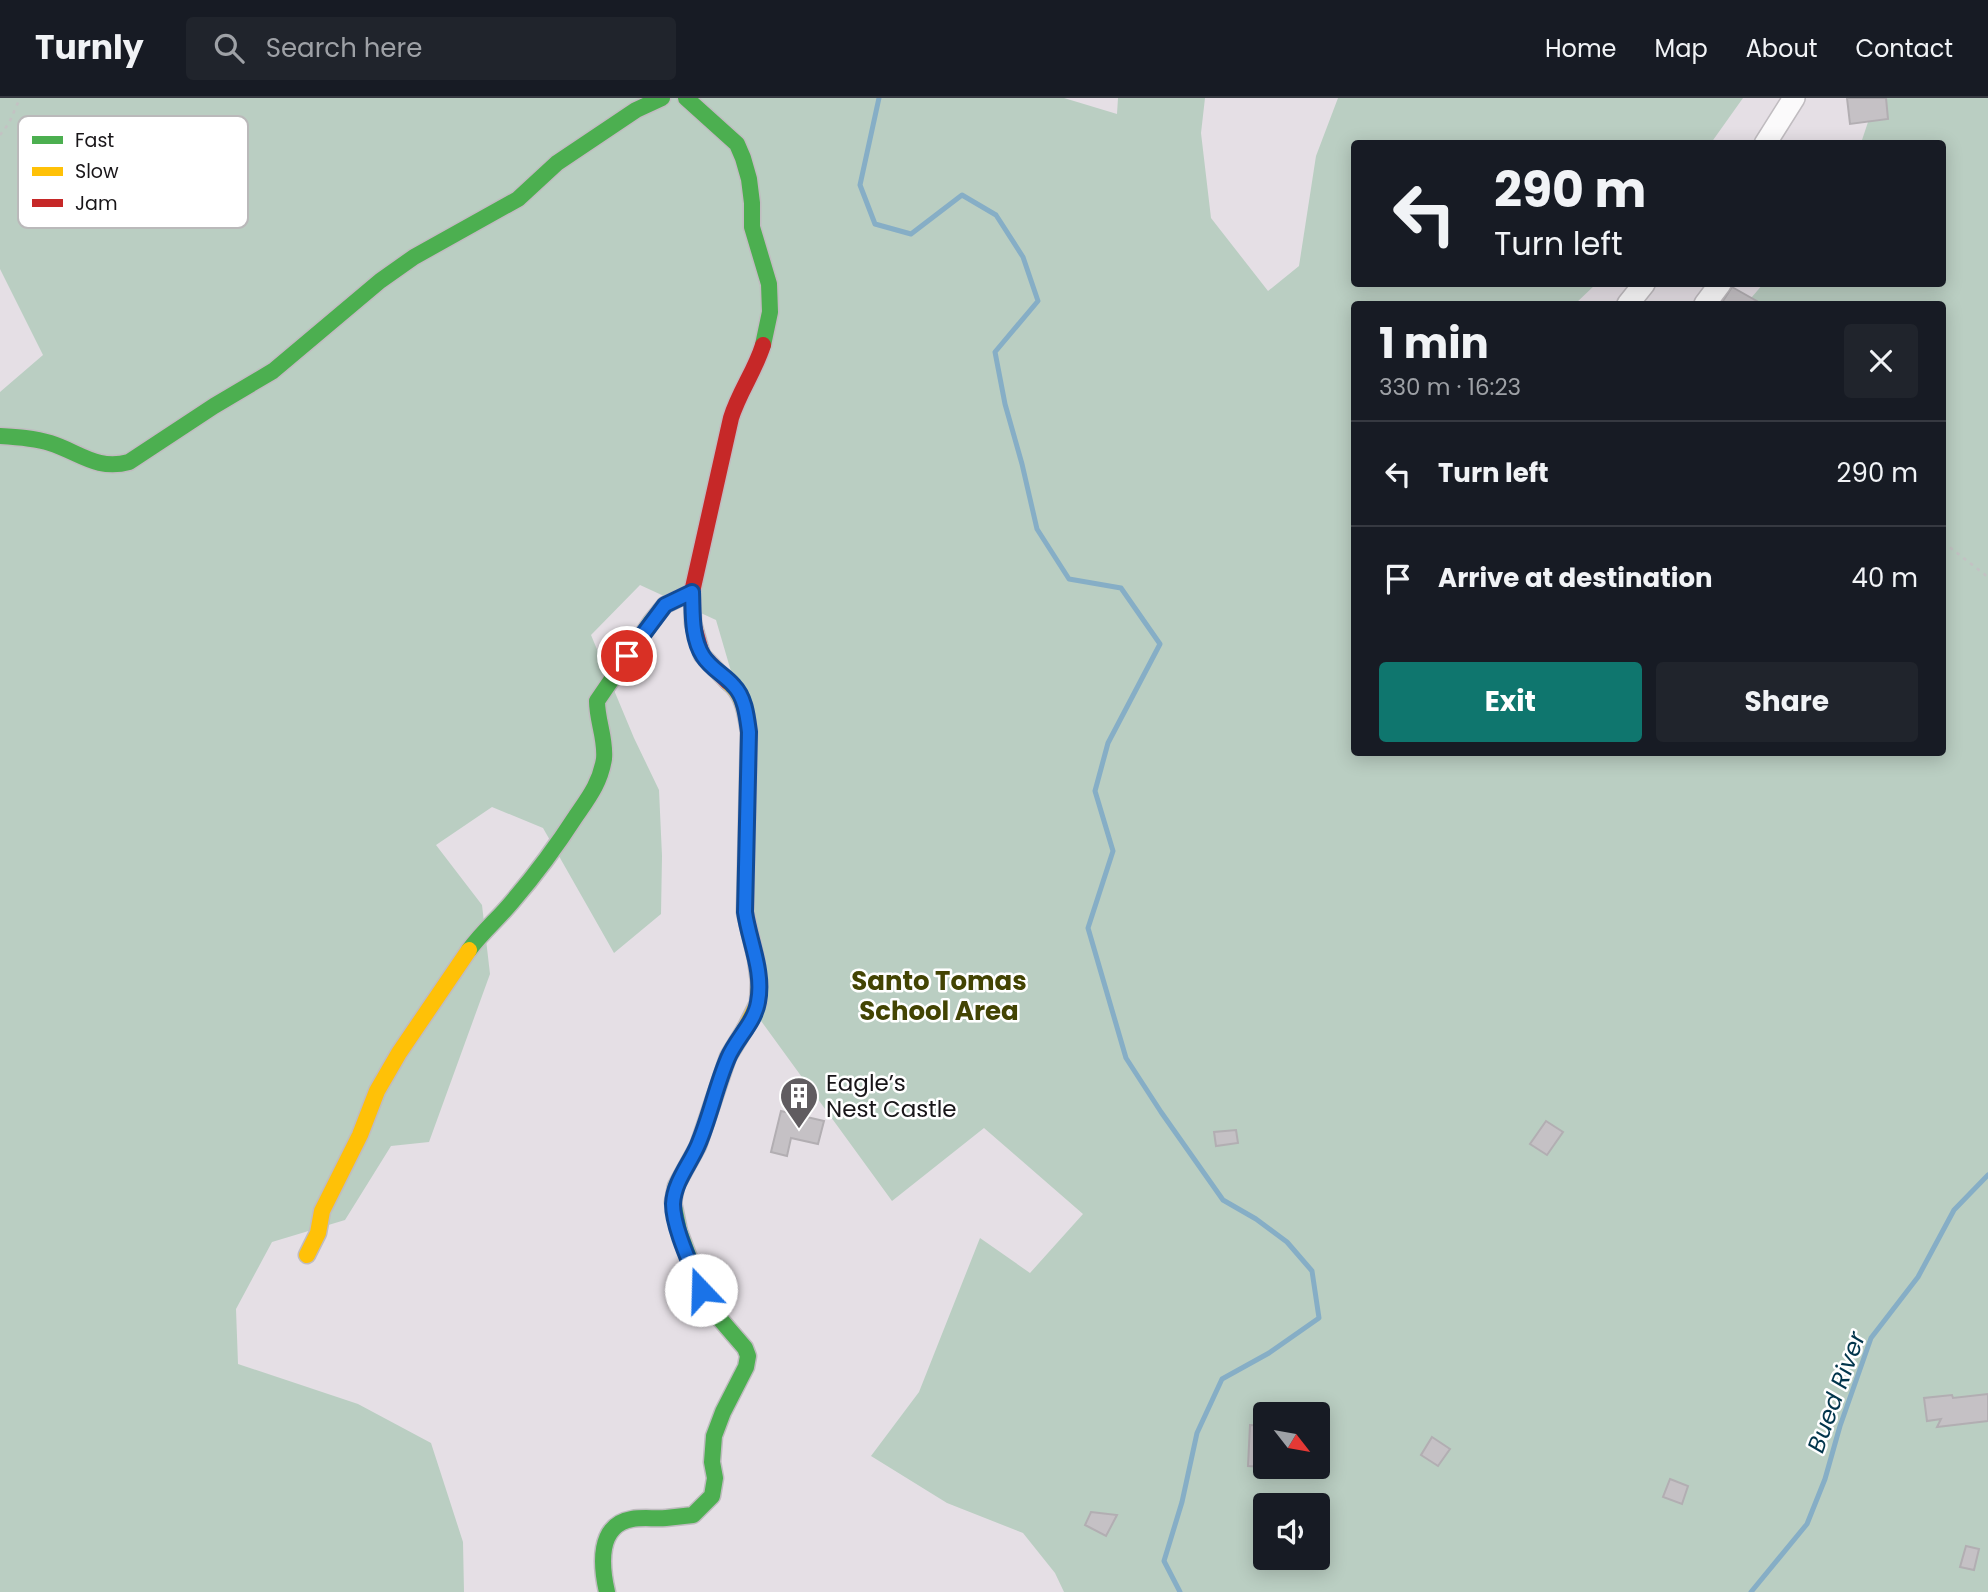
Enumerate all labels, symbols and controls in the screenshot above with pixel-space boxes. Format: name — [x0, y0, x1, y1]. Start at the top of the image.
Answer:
search box — [186, 17, 676, 80]
text: Turnly — [35, 24, 144, 71]
icon: search — [210, 29, 248, 67]
text: Search here — [266, 30, 422, 66]
text: Home — [1545, 32, 1617, 65]
text: Map — [1655, 32, 1708, 65]
text: About — [1746, 32, 1817, 65]
text: Contact — [1855, 32, 1953, 65]
legend — [18, 116, 248, 228]
text: Fast — [75, 127, 114, 154]
text: 290 m — [1494, 156, 1646, 224]
text: Slow — [75, 158, 119, 185]
icon: left — [1379, 168, 1470, 259]
text: Jam — [75, 190, 117, 217]
text: Turn left — [1494, 221, 1623, 266]
text: 1 min — [1379, 314, 1489, 373]
button: close — [1844, 324, 1918, 398]
text: 330 m · 16:23 — [1379, 371, 1521, 403]
icon: left — [1379, 455, 1417, 493]
text: Turn left — [1438, 455, 1549, 491]
text: 290 m — [1837, 455, 1918, 491]
icon: arrive — [1379, 560, 1417, 598]
text: Arrive at destination — [1438, 560, 1713, 596]
text: 40 m — [1852, 560, 1918, 596]
pin — [597, 626, 657, 686]
icon: arrive — [608, 637, 646, 675]
button: Exit — [1379, 662, 1642, 742]
button: Share — [1656, 662, 1918, 742]
district label: Santo Tomas School Area — [851, 963, 1027, 1029]
place label: Eagle’s Nest Castle — [826, 1067, 957, 1125]
building icon: Eagle’s Nest Castle — [778, 1075, 820, 1130]
position arrow — [664, 1253, 738, 1327]
water label: Bued River — [1799, 1326, 1873, 1457]
north arrow — [1253, 1402, 1330, 1479]
map controls — [1253, 1402, 1330, 1570]
button: sound — [1253, 1493, 1330, 1570]

